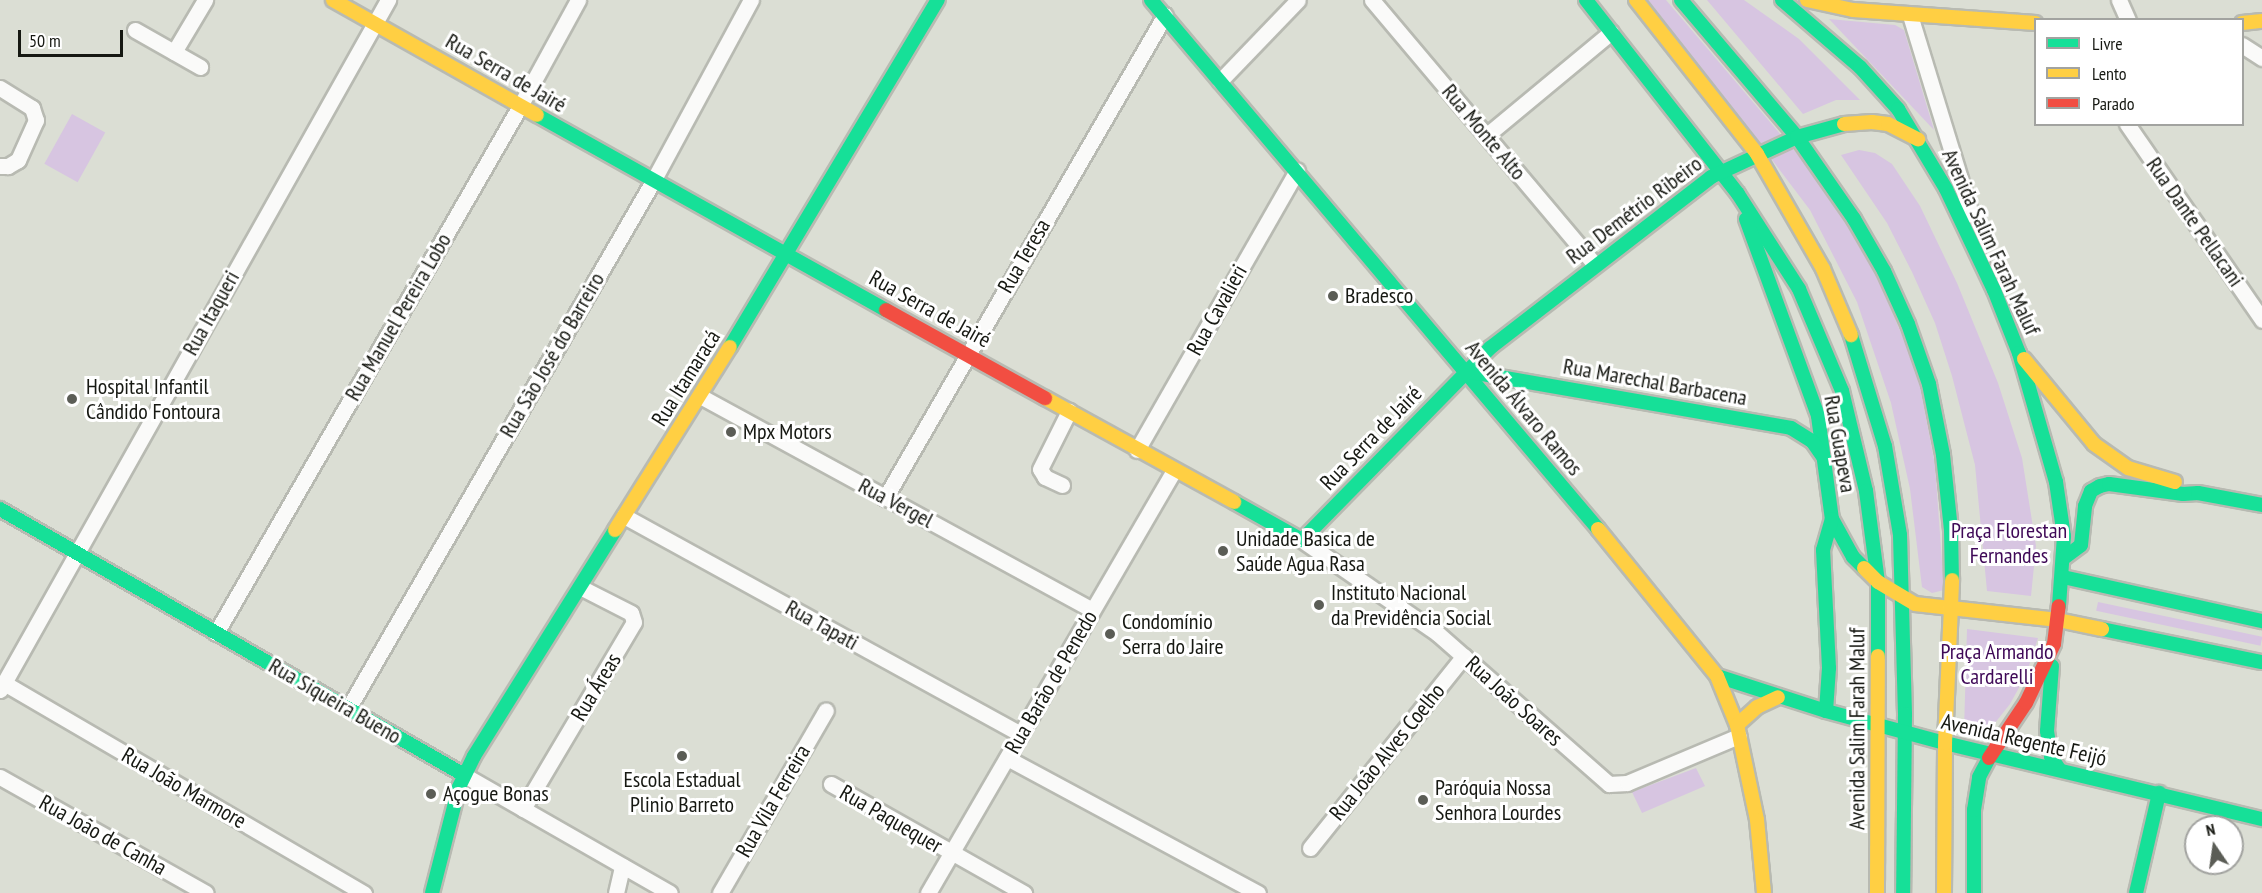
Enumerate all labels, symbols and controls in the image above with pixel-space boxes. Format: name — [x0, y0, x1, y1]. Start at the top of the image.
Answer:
scale bar — [21, 18, 126, 56]
legend — [2034, 18, 2244, 126]
street label: Rua Serra de Jairé — [441, 28, 571, 118]
text: 50 m — [29, 29, 61, 52]
text: Livre — [2092, 32, 2123, 55]
text: Lento — [2092, 62, 2127, 85]
street label: Rua Monte Alto — [1436, 79, 1532, 185]
text: Parado — [2092, 92, 2135, 115]
street label: Avenida Salim Farah Maluf — [1936, 145, 2046, 339]
street label: Rua Demétrio Ribeiro — [1561, 150, 1707, 270]
street label: Rua Dante Pellacani — [2141, 152, 2249, 292]
street label: Rua Teresa — [992, 214, 1056, 298]
street label: Rua Manuel Pereira Lobo — [339, 229, 457, 405]
street label: Rua Cavalieri — [1181, 260, 1253, 360]
street label: Rua Serra de Jairé — [865, 265, 995, 353]
street label: Rua Itaqueri — [177, 266, 245, 360]
street label: Rua São José do Barreiro — [494, 268, 610, 442]
place label: Bradesco — [1345, 283, 1413, 309]
marker: Bradesco — [1326, 289, 1340, 303]
street label: Rua Itamaracá — [646, 325, 726, 431]
street label: Avenida Álvaro Ramos — [1460, 335, 1588, 481]
street label: Rua Marechal Barbacena — [1561, 353, 1749, 411]
place label: Hospital Infantil Cândido Fontoura — [86, 373, 221, 424]
street label: Rua Serra de Jairé — [1315, 380, 1427, 496]
marker: Hospital Infantil Cândido Fontoura — [63, 390, 81, 408]
street label: Rua Guapeva — [1818, 393, 1862, 495]
place label: Mpx Motors — [743, 419, 832, 445]
marker: Mpx Motors — [724, 425, 738, 439]
street label: Rua Vergel — [854, 472, 938, 534]
park label: Praça Florestan Fernandes — [1951, 517, 2067, 568]
place label: Unidade Basica de Saúde Agua Rasa — [1236, 525, 1375, 576]
marker: Unidade Basica de Saúde Agua Rasa — [1214, 542, 1232, 560]
place label: Instituto Nacional da Previdência Social — [1331, 579, 1491, 630]
street label: Rua Tapati — [781, 594, 863, 656]
marker: Instituto Nacional da Previdência Social — [1312, 598, 1326, 612]
street label: Rua Barão de Penedo — [999, 606, 1103, 758]
place label: Condomínio Serra do Jaire — [1122, 608, 1224, 660]
marker: Condomínio Serra do Jaire — [1103, 627, 1117, 641]
street label: Avenida Salim Farah Maluf — [1844, 628, 1870, 830]
park label: Praça Armando Cardarelli — [1940, 638, 2054, 690]
street label: Rua Áreas — [565, 648, 627, 726]
street label: Rua João Soares — [1460, 651, 1568, 751]
street label: Rua Siqueira Bueno — [264, 652, 406, 750]
street label: Rua João Alves Coelho — [1324, 678, 1450, 826]
street label: Avenida Regente Feijó — [1939, 708, 2109, 772]
street label: Rua Vila Ferreira — [730, 740, 816, 862]
street label: Rua João Marmore — [117, 742, 251, 834]
marker: Escola Estadual Plinio Barreto — [675, 749, 689, 763]
place label: Escola Estadual Plinio Barreto — [623, 766, 741, 818]
place label: Paróquia Nossa Senhora Lourdes — [1435, 774, 1561, 825]
street label: Rua Paquequer — [835, 779, 947, 859]
place label: Açogue Bonas — [443, 781, 549, 807]
marker: Açogue Bonas — [424, 787, 438, 801]
street label: Rua João de Canha — [35, 789, 171, 881]
marker: Paróquia Nossa Senhora Lourdes — [1416, 793, 1430, 807]
north arrow — [2184, 815, 2244, 875]
text: N — [2204, 819, 2217, 840]

